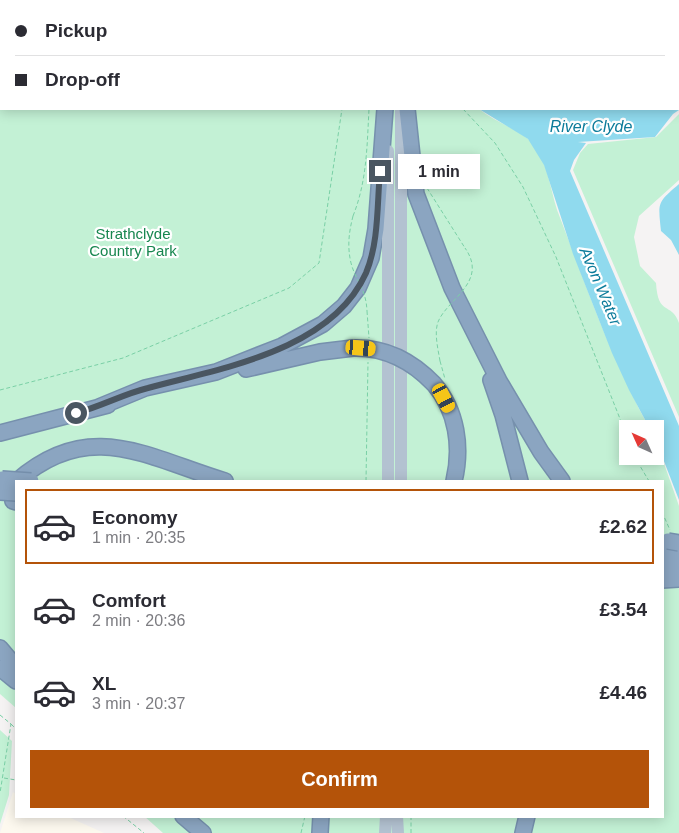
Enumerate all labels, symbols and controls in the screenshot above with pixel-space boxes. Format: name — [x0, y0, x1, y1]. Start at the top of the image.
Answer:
text: Pickup — [45, 20, 107, 41]
text: Drop-off — [45, 69, 120, 90]
water label: River Clyde — [550, 118, 632, 135]
callout: 1 min — [398, 154, 480, 188]
route end — [369, 160, 391, 182]
text: 1 min — [418, 163, 460, 180]
park label: Strathclyde Country Park — [89, 225, 177, 259]
water label: Avon Water — [576, 244, 625, 328]
car — [345, 339, 376, 357]
car — [430, 381, 457, 415]
route start — [65, 402, 87, 424]
north arrow — [619, 420, 664, 465]
map controls — [619, 420, 664, 465]
icon: car — [32, 504, 77, 549]
text: Economy — [92, 507, 178, 528]
text: £2.62 — [599, 516, 647, 537]
text: 1 min · 20:35 — [92, 529, 185, 546]
icon: car — [32, 587, 77, 632]
text: Comfort — [92, 590, 166, 611]
text: £3.54 — [599, 599, 647, 620]
text: 2 min · 20:36 — [92, 612, 185, 629]
icon: car — [32, 670, 77, 715]
text: XL — [92, 673, 116, 694]
text: £4.46 — [599, 682, 647, 703]
text: 3 min · 20:37 — [92, 695, 185, 712]
button: Confirm — [30, 750, 649, 808]

